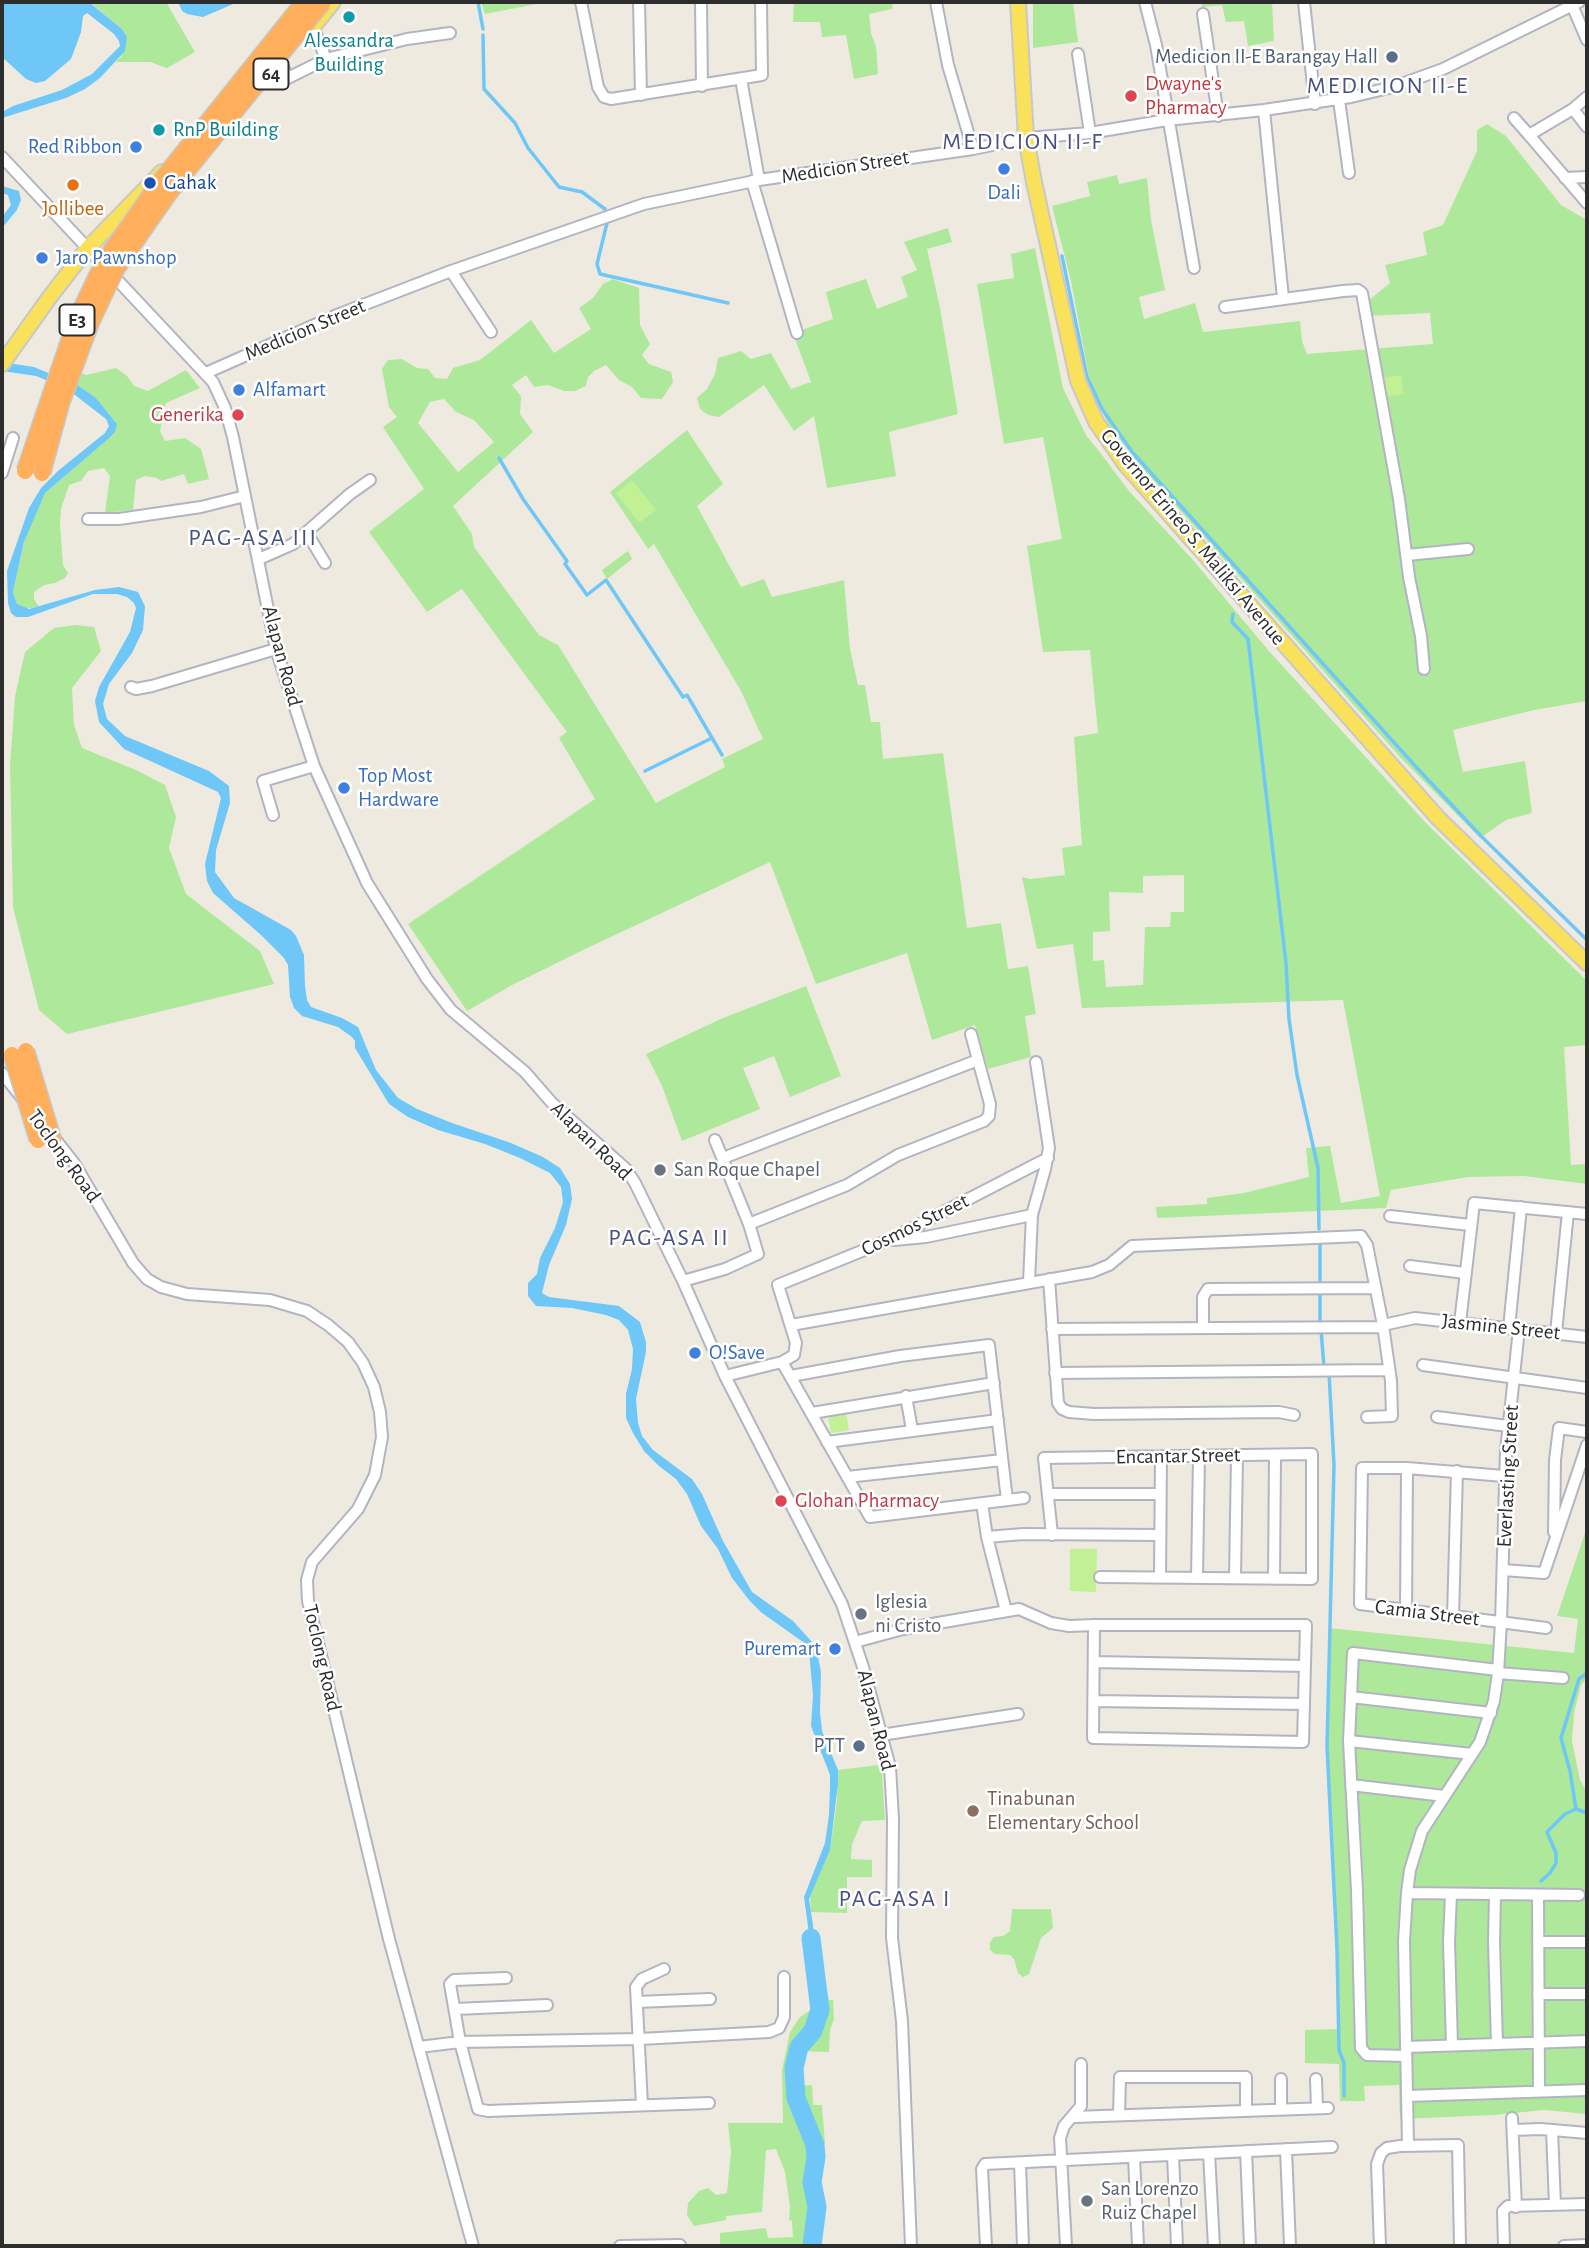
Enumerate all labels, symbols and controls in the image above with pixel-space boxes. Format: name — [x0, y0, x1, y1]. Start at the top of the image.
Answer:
marker: Alessandra Building — [341, 9, 357, 25]
place label: Alessandra Building — [304, 28, 394, 78]
place label: Medicion II-E Barangay Hall — [1155, 44, 1378, 70]
marker: Medicion II-E Barangay Hall — [1384, 49, 1400, 65]
road number: 64 — [254, 58, 288, 90]
place label: Dwayne's Pharmacy — [1145, 71, 1227, 121]
district label: MEDICION II-E — [1308, 72, 1468, 100]
marker: Dwayne's Pharmacy — [1123, 88, 1139, 104]
place label: RnP Building — [173, 117, 278, 143]
marker: RnP Building — [151, 122, 167, 138]
district label: MEDICION II-F — [944, 128, 1102, 156]
place label: Red Ribbon — [28, 134, 122, 160]
marker: Red Ribbon — [128, 139, 144, 155]
street label: Medicion Street — [779, 144, 911, 190]
marker: Dali — [996, 161, 1012, 177]
place label: Gahak — [164, 170, 216, 196]
marker: Gahak — [142, 175, 158, 191]
marker: Jollibee — [65, 177, 81, 193]
place label: Dali — [987, 180, 1021, 206]
place label: Jollibee — [42, 196, 104, 222]
place label: Jaro Pawnshop — [56, 245, 177, 271]
marker: Jaro Pawnshop — [34, 250, 50, 266]
street label: Medicion Street — [241, 293, 369, 367]
road number: E3 — [60, 304, 94, 336]
place label: Alfamart — [253, 377, 326, 403]
marker: Alfamart — [231, 382, 247, 398]
place label: Generika — [151, 402, 224, 428]
marker: Generika — [230, 407, 246, 423]
street label: Governor Erineo S. Maliksi Avenue — [1095, 424, 1291, 650]
district label: PAG-ASA III — [190, 524, 316, 552]
street label: Alapan Road — [256, 603, 308, 709]
place label: Top Most Hardware — [358, 763, 439, 813]
marker: Top Most Hardware — [336, 780, 352, 796]
street label: Alapan Road — [545, 1096, 637, 1186]
street label: Toclong Road — [22, 1105, 106, 1207]
place label: San Roque Chapel — [674, 1157, 820, 1183]
marker: San Roque Chapel — [652, 1162, 668, 1178]
street label: Cosmos Street — [857, 1188, 973, 1262]
district label: PAG-ASA II — [610, 1224, 728, 1252]
street label: Jasmine Street — [1441, 1308, 1561, 1346]
place label: O!Save — [709, 1340, 765, 1366]
marker: O!Save — [687, 1345, 703, 1361]
street label: Everlasting Street — [1492, 1404, 1524, 1548]
street label: Encantar Street — [1115, 1442, 1241, 1470]
place label: Glohan Pharmacy — [795, 1488, 939, 1514]
marker: Glohan Pharmacy — [773, 1493, 789, 1509]
place label: Iglesia ni Cristo — [875, 1589, 941, 1639]
street label: Camia Street — [1373, 1594, 1481, 1632]
street label: Toclong Road — [297, 1602, 347, 1714]
marker: Iglesia ni Cristo — [853, 1606, 869, 1622]
place label: Puremart — [744, 1636, 821, 1662]
marker: Puremart — [827, 1641, 843, 1657]
street label: Alapan Road — [851, 1667, 901, 1773]
place label: PTT — [814, 1733, 845, 1759]
marker: PTT — [851, 1738, 867, 1754]
place label: Tinabunan Elementary School — [987, 1786, 1139, 1836]
marker: Tinabunan Elementary School — [965, 1803, 981, 1819]
district label: PAG-ASA I — [840, 1885, 950, 1913]
place label: San Lorenzo Ruiz Chapel — [1101, 2176, 1199, 2226]
marker: San Lorenzo Ruiz Chapel — [1079, 2193, 1095, 2209]

